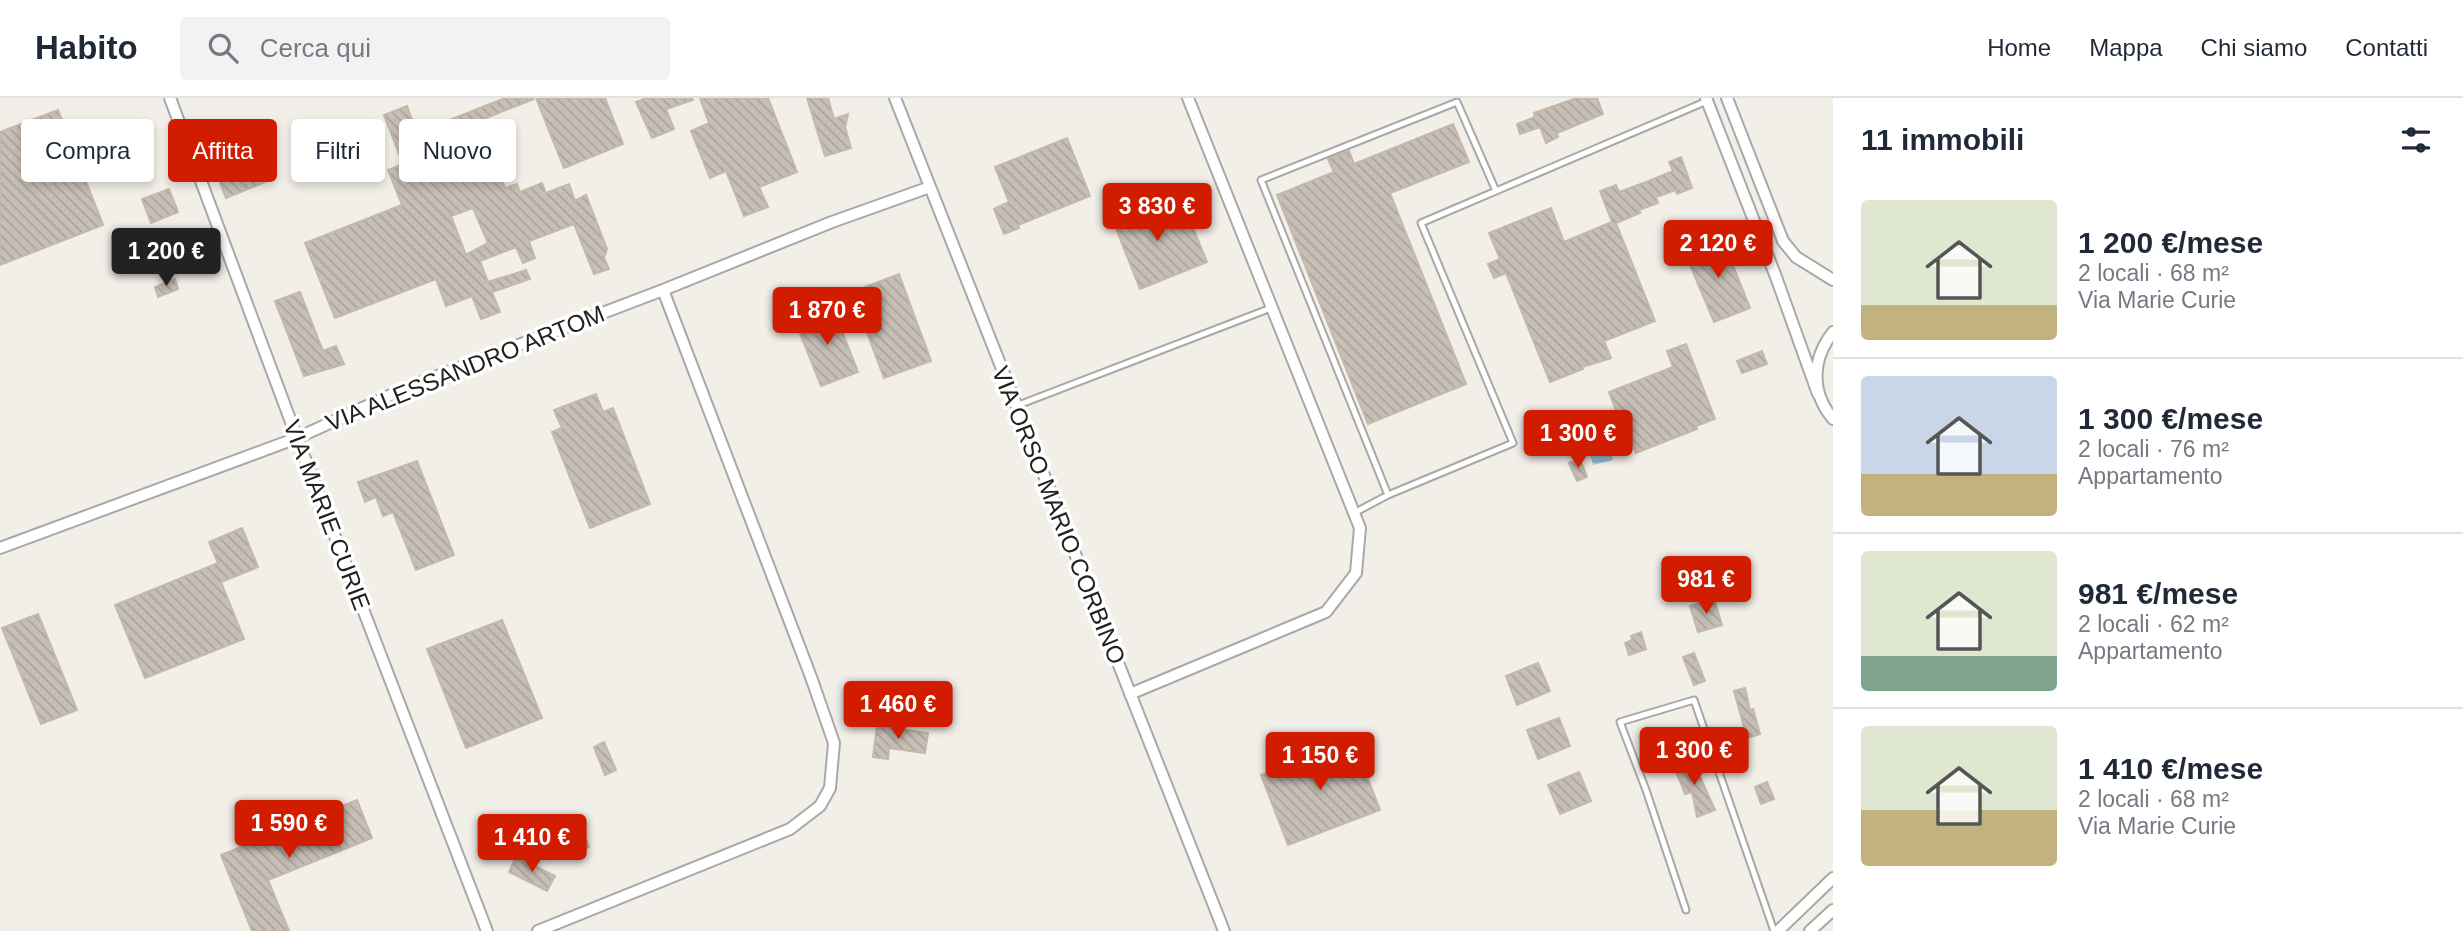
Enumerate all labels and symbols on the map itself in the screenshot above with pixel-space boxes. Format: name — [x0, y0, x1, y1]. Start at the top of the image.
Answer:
pin: 3 830 € — [1092, 184, 1222, 243]
pin: 2 120 € — [1653, 220, 1783, 280]
pin: 1 200 € — [101, 228, 231, 288]
pin: 1 870 € — [762, 288, 892, 347]
street label: VIA ALESSANDRO ARTOM — [322, 300, 608, 436]
street label: VIA ORSO MARIO CORBINO — [987, 362, 1131, 668]
pin: 1 300 € — [1513, 410, 1643, 470]
street label: VIA MARIE CURIE — [278, 416, 376, 614]
pin: 981 € — [1657, 556, 1755, 616]
pin: 1 460 € — [833, 682, 963, 741]
pin: 1 300 € — [1629, 728, 1759, 787]
pin: 1 150 € — [1255, 732, 1385, 792]
pin: 1 590 € — [224, 800, 354, 860]
pin: 1 410 € — [467, 814, 597, 874]

